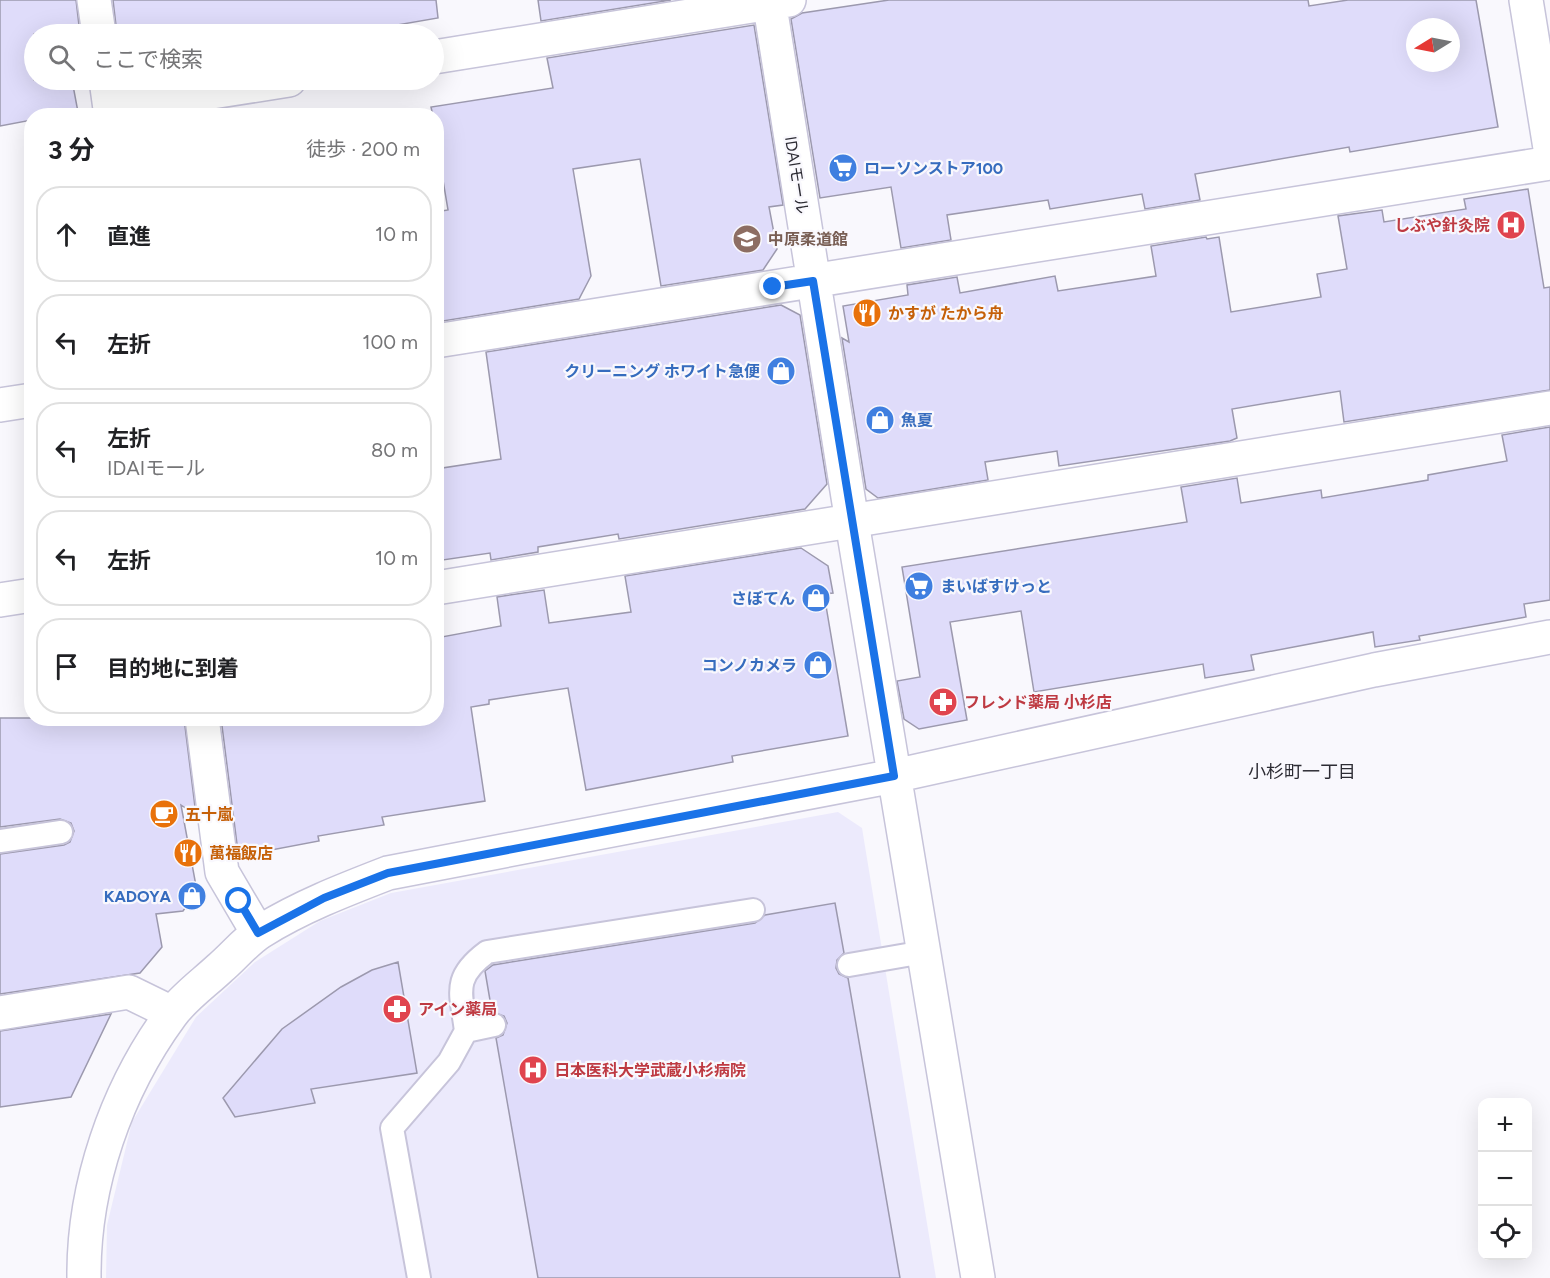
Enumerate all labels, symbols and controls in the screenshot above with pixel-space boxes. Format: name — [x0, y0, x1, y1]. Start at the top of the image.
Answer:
north arrow — [1406, 18, 1460, 72]
search box — [24, 24, 444, 90]
icon: search — [45, 41, 78, 74]
text: ここで検索 — [93, 46, 203, 73]
text: 3 分 — [48, 134, 95, 166]
street label: IDAIモール — [781, 135, 812, 215]
text: 徒歩 · 200 m — [306, 137, 420, 161]
supermarket icon: ローソンストア100 — [827, 152, 859, 184]
place label: ローソンストア100 — [864, 159, 1003, 178]
hospital icon: しぶや針灸院 — [1495, 209, 1527, 241]
place label: しぶや針灸院 — [1394, 216, 1490, 235]
icon: ahead — [50, 218, 83, 251]
text: 10 m — [375, 222, 418, 246]
text: 直進 — [107, 223, 151, 250]
school or university icon: 中原柔道館 — [731, 223, 763, 255]
place label: 中原柔道館 — [768, 230, 848, 249]
route end — [759, 273, 785, 299]
restaurant icon: かすが たから舟 — [851, 297, 883, 329]
place label: かすが たから舟 — [888, 304, 1004, 323]
icon: left — [50, 326, 83, 359]
text: 100 m — [362, 330, 418, 354]
text: 左折 — [107, 331, 151, 358]
shop icon: クリーニング ホワイト急便 — [765, 355, 797, 387]
place label: クリーニング ホワイト急便 — [564, 362, 760, 381]
shop icon: 魚夏 — [864, 404, 896, 436]
place label: 魚夏 — [901, 411, 933, 430]
text: 左折 — [107, 425, 151, 452]
icon: left — [50, 434, 83, 467]
text: 80 m — [371, 438, 418, 462]
text: IDAIモール — [107, 456, 205, 480]
icon: left — [50, 542, 83, 575]
text: 10 m — [375, 546, 418, 570]
text: 左折 — [107, 547, 151, 574]
supermarket icon: まいばすけっと — [903, 570, 935, 602]
place label: まいばすけっと — [940, 577, 1052, 596]
shop icon: さぼてん — [800, 582, 832, 614]
place label: さぼてん — [731, 589, 795, 608]
shop icon: コンノカメラ — [802, 649, 834, 681]
icon: arrive — [50, 650, 83, 683]
text: 目的地に到着 — [107, 655, 239, 682]
place label: コンノカメラ — [702, 656, 797, 675]
pharmacy icon: フレンド薬局 小杉店 — [927, 686, 959, 718]
place label: フレンド薬局 小杉店 — [964, 693, 1112, 712]
district label: 小杉町一丁目 — [1248, 761, 1356, 783]
cafe icon: 五十嵐 — [148, 798, 180, 830]
place label: 五十嵐 — [185, 805, 234, 824]
restaurant icon: 萬福飯店 — [172, 837, 204, 869]
place label: 萬福飯店 — [209, 844, 273, 863]
shop icon: KADOYA — [176, 880, 208, 912]
place label: KADOYA — [104, 887, 172, 906]
route start — [225, 887, 251, 913]
pharmacy icon: アイン薬局 — [381, 993, 413, 1025]
place label: アイン薬局 — [418, 1000, 497, 1019]
hospital icon: 日本医科大学武蔵小杉病院 — [517, 1054, 549, 1086]
place label: 日本医科大学武蔵小杉病院 — [554, 1061, 746, 1080]
map controls — [1478, 1098, 1532, 1260]
button: + — [1478, 1098, 1532, 1152]
button: − — [1478, 1152, 1532, 1206]
button: locate — [1478, 1206, 1532, 1260]

